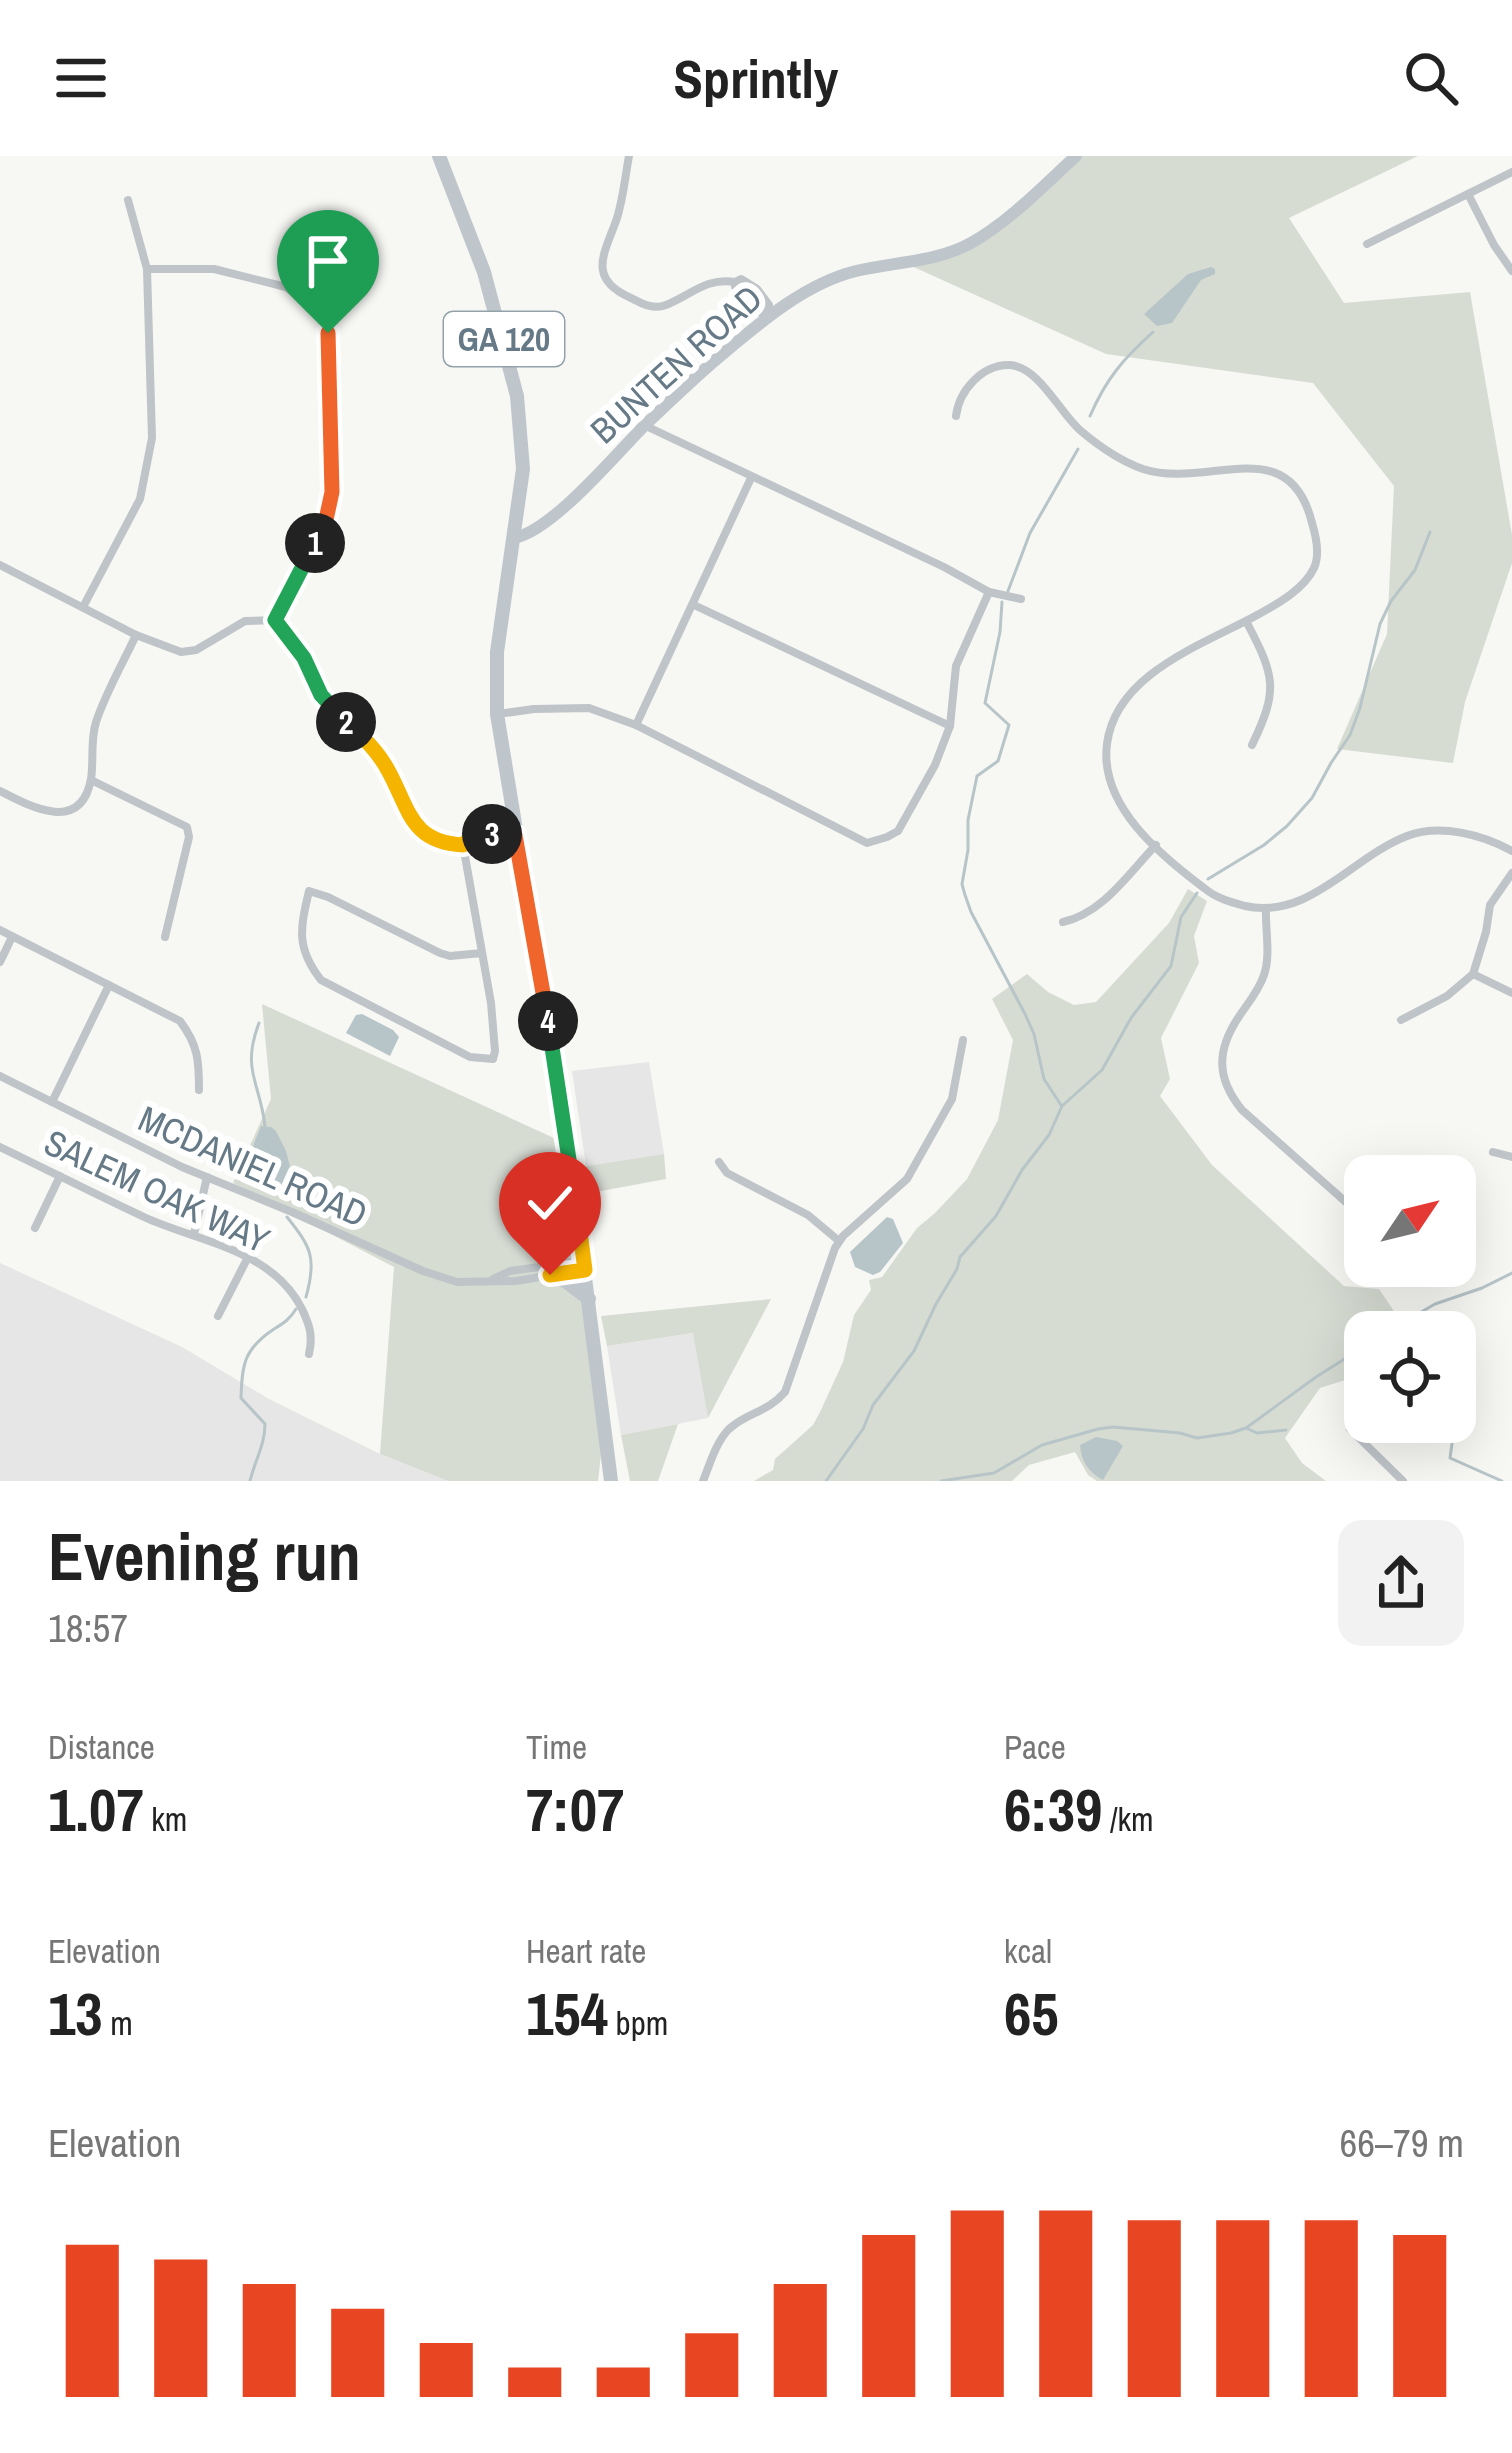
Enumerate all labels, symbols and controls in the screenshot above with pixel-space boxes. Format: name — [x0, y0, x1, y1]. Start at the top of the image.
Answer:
text: Sprintly — [674, 42, 838, 115]
icon: menu — [48, 45, 114, 111]
icon: search — [1398, 45, 1464, 111]
pin — [277, 210, 379, 333]
icon: arrive — [295, 228, 361, 294]
street label: BUNTEN ROAD — [580, 274, 772, 454]
road number: GA 120 — [444, 312, 564, 366]
pin: 1 — [285, 513, 345, 573]
text: 1 — [307, 521, 323, 565]
pin: 2 — [316, 692, 376, 752]
text: 2 — [338, 700, 354, 744]
pin: 3 — [462, 804, 522, 864]
text: 3 — [484, 812, 500, 856]
pin: 4 — [518, 991, 578, 1051]
text: 4 — [540, 999, 556, 1043]
street label: MCDANIEL ROAD — [131, 1094, 375, 1238]
street label: SALEM OAK WAY — [37, 1118, 277, 1264]
pin — [499, 1152, 601, 1275]
north arrow — [1344, 1155, 1476, 1287]
map controls — [1344, 1155, 1476, 1443]
icon: check — [517, 1170, 583, 1236]
button: locate — [1344, 1311, 1476, 1443]
text: Evening run — [48, 1512, 361, 1601]
button: share — [1338, 1520, 1464, 1646]
text: 18:57 — [48, 1602, 128, 1654]
text: Distance — [48, 1725, 155, 1769]
text: Time — [526, 1725, 587, 1769]
text: Pace — [1004, 1725, 1066, 1769]
text: 1.07 — [48, 1769, 144, 1850]
text: 7:07 — [526, 1769, 624, 1850]
text: 6:39 — [1004, 1769, 1102, 1850]
text: km — [144, 1797, 187, 1841]
text: /km — [1102, 1797, 1154, 1841]
text: Elevation — [48, 1929, 161, 1973]
text: Heart rate — [526, 1929, 646, 1973]
text: kcal — [1004, 1929, 1052, 1973]
text: 13 — [48, 1973, 103, 2054]
text: 154 — [526, 1973, 608, 2054]
text: 65 — [1004, 1973, 1059, 2054]
text: m — [103, 2001, 133, 2045]
text: bpm — [608, 2001, 668, 2045]
text: Elevation — [48, 2117, 181, 2169]
text: 66–79 m — [1340, 2117, 1464, 2169]

